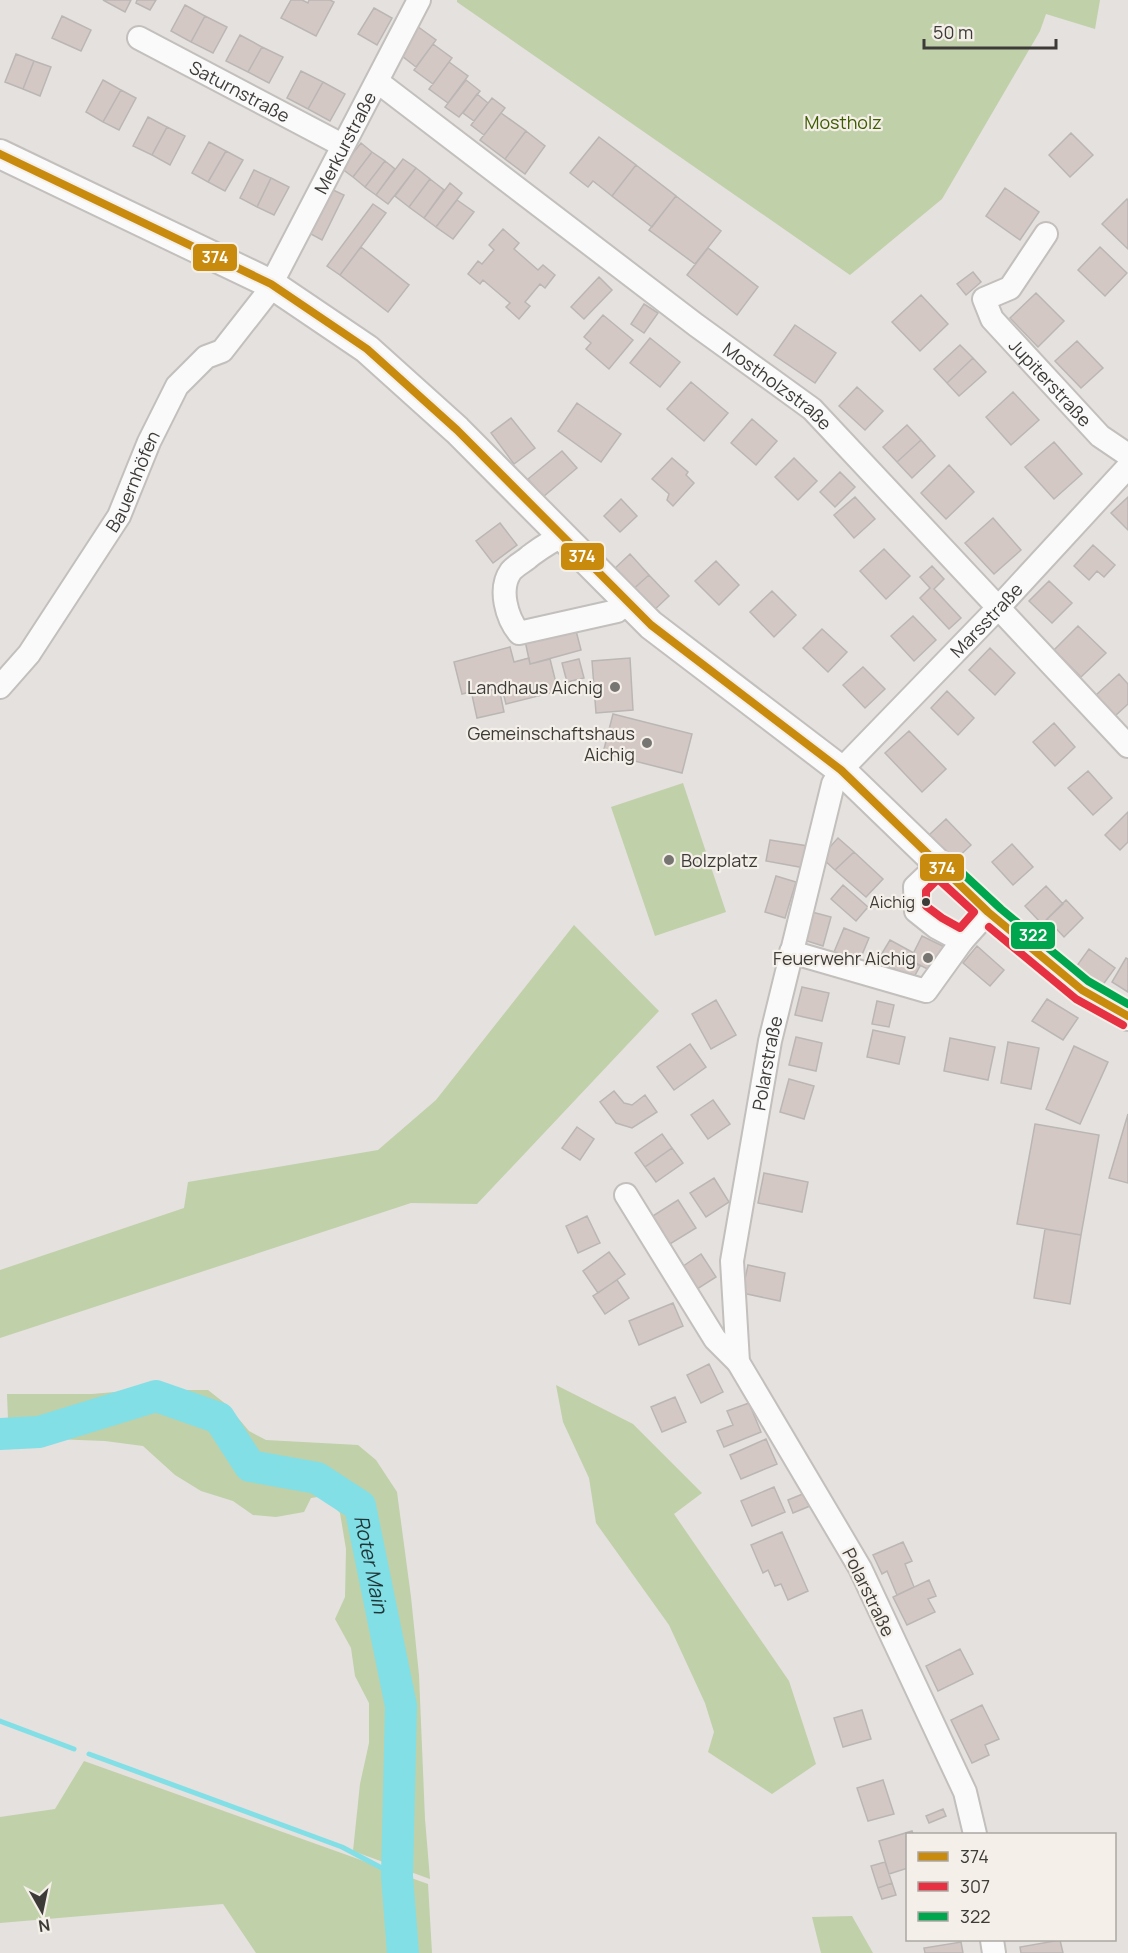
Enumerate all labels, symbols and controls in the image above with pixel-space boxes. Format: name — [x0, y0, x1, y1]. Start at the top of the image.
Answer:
scale bar — [924, 12, 1056, 50]
text: 50 m — [933, 20, 973, 44]
street label: Saturnstraße — [185, 55, 294, 128]
street label: Merkurstraße — [308, 87, 381, 198]
park label: Mostholz — [804, 110, 882, 134]
line badge: 374 — [192, 243, 238, 272]
text: 374 — [202, 246, 228, 268]
street label: Jupiterstraße — [1004, 333, 1097, 432]
street label: Mostholzstraße — [718, 336, 837, 435]
street label: Bauernhöfen — [100, 426, 165, 536]
line badge: 374 — [560, 542, 605, 571]
text: 374 — [569, 545, 595, 567]
street label: Marsstraße — [945, 577, 1028, 662]
place label: Landhaus Aichig — [467, 675, 603, 699]
marker: Landhaus Aichig — [608, 680, 622, 694]
place label: Gemeinschaftshaus Aichig — [467, 721, 635, 766]
marker: Gemeinschaftshaus Aichig — [640, 736, 654, 750]
place label: Bolzplatz — [681, 848, 758, 872]
marker: Bolzplatz — [662, 853, 676, 867]
line badge: 374 — [919, 853, 965, 882]
text: 374 — [929, 857, 955, 879]
place label: Aichig — [870, 891, 915, 913]
marker: Aichig — [920, 896, 932, 908]
line badge: 322 — [1010, 921, 1056, 950]
text: 322 — [1019, 924, 1047, 946]
place label: Feuerwehr Aichig — [773, 946, 916, 970]
marker: Feuerwehr Aichig — [921, 951, 935, 965]
street label: Polarstraße — [746, 1013, 788, 1112]
water label: Roter Main — [349, 1513, 395, 1617]
street label: Polarstraße — [837, 1544, 901, 1640]
legend — [906, 1833, 1116, 1941]
text: 374 — [960, 1844, 989, 1868]
text: 307 — [960, 1874, 990, 1898]
north arrow — [12, 1881, 72, 1941]
text: 322 — [960, 1904, 990, 1928]
text: N — [37, 1914, 52, 1938]

